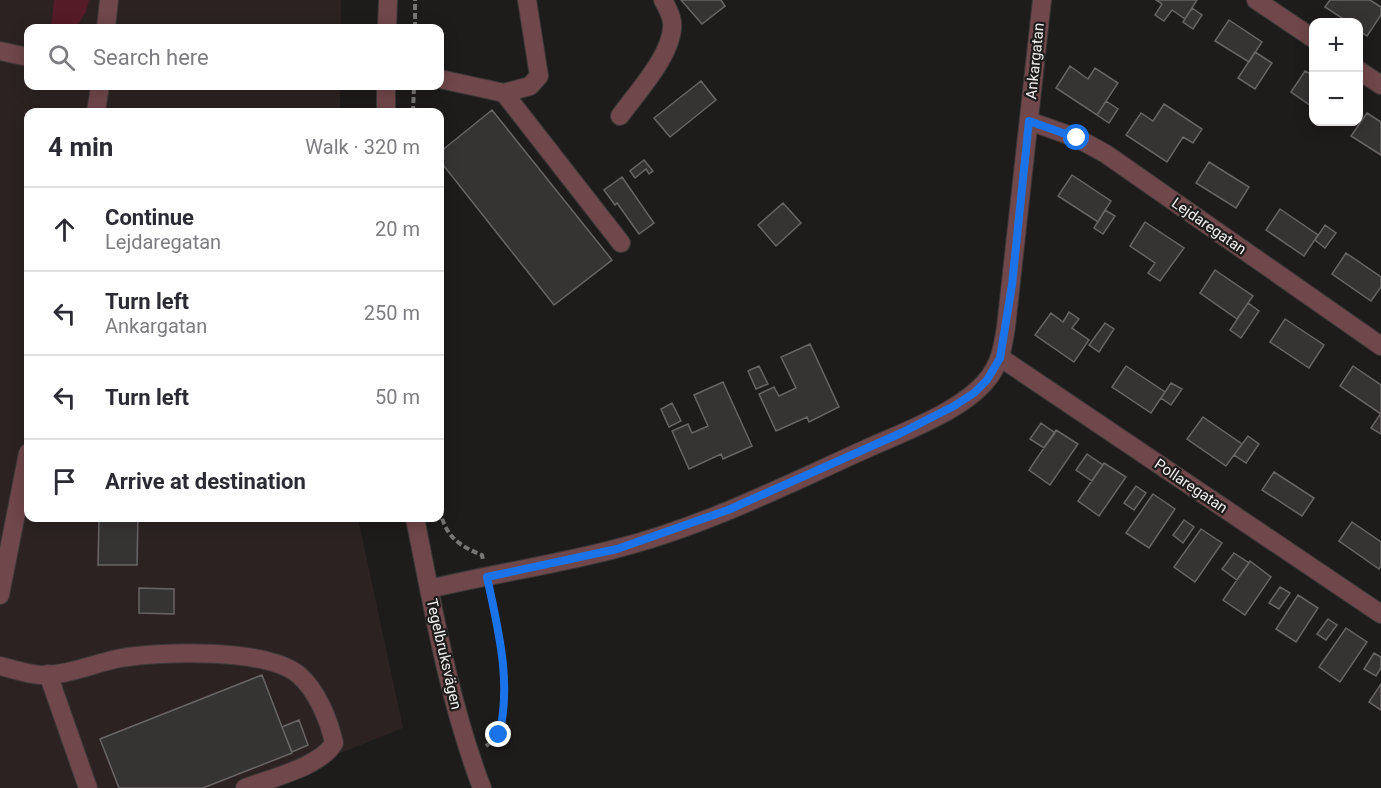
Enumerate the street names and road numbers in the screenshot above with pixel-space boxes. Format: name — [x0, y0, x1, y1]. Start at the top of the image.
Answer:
street label: Ankargatan — [1022, 22, 1048, 100]
street label: Lejdaregatan — [1168, 194, 1250, 258]
street label: Pollaregatan — [1151, 455, 1231, 517]
street label: Tegelbruksvägen — [422, 597, 466, 711]

